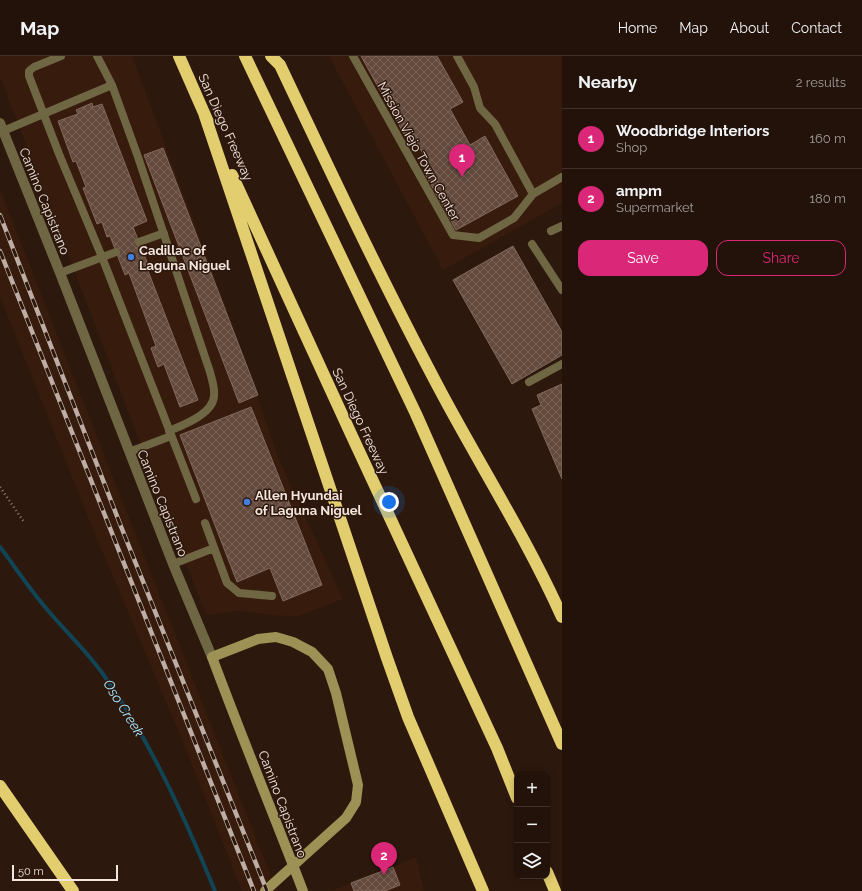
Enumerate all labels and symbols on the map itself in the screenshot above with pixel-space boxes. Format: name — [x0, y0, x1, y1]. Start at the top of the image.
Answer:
street label: San Diego Freeway — [195, 71, 256, 183]
street label: Mission Viejo Town Center — [374, 79, 463, 224]
pin: 1 — [449, 144, 475, 177]
street label: Camino Capistrano — [16, 146, 73, 257]
place label: Cadillac of Laguna Niguel — [139, 243, 231, 273]
marker: Cadillac of Laguna Niguel — [126, 252, 136, 262]
street label: San Diego Freeway — [329, 366, 392, 477]
street label: Camino Capistrano — [134, 448, 191, 559]
place label: Allen Hyundai of Laguna Niguel — [255, 488, 363, 518]
your location — [379, 492, 399, 512]
marker: Allen Hyundai of Laguna Niguel — [242, 497, 252, 507]
water label: Oso Creek — [100, 676, 148, 740]
street label: Camino Capistrano — [255, 748, 310, 860]
pin: 2 — [371, 842, 397, 875]
scale bar — [12, 863, 118, 882]

